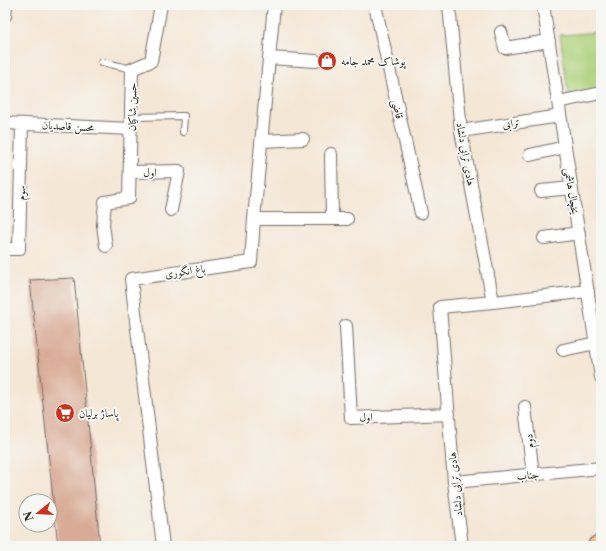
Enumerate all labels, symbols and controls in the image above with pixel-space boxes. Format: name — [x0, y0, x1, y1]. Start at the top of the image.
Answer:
shop icon: پوشاک محمد جامه — [316, 50, 338, 72]
place label: پوشاک محمد جامه — [341, 54, 406, 69]
street label: حسین شاکیان — [125, 83, 139, 131]
street label: قاضی — [388, 98, 407, 120]
street label: ترابی — [502, 115, 521, 132]
street label: محسن قاصدیان — [42, 118, 95, 136]
street label: هادی ترابی دلشاد — [453, 121, 478, 187]
street label: اول — [143, 165, 157, 179]
street label: یخچال هاشمی — [559, 167, 583, 216]
street label: سوم — [14, 185, 31, 201]
street label: باغ انگوری — [164, 261, 207, 284]
supermarket icon: پاساژ برلیان — [54, 402, 76, 424]
place label: پاساژ برلیان — [79, 406, 119, 421]
street label: اول — [359, 410, 373, 424]
street label: دوم — [521, 433, 540, 449]
street label: هادی ترابی دلشاد — [445, 451, 466, 517]
street label: جناب — [516, 467, 540, 483]
north arrow — [18, 493, 58, 533]
text: N — [20, 509, 37, 523]

